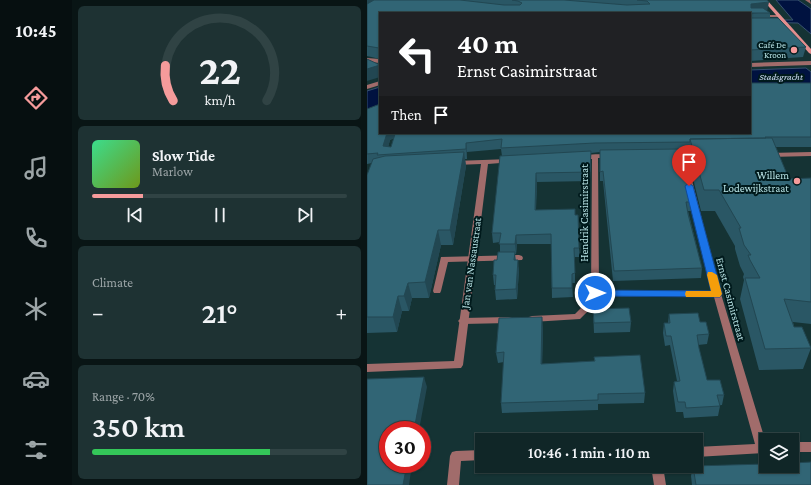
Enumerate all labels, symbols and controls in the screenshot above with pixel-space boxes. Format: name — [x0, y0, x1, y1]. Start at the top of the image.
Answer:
text: 10:45 — [15, 21, 57, 41]
icon: left — [391, 28, 443, 80]
text: 40 m — [457, 28, 518, 59]
place label: Café De Kroon — [758, 40, 786, 60]
marker: Café De Kroon — [789, 45, 799, 55]
text: 22 — [199, 47, 240, 93]
text: Ernst Casimirstraat — [457, 61, 597, 81]
water label: Stadsgracht — [759, 71, 804, 82]
icon: directions — [22, 84, 50, 112]
text: km/h — [204, 91, 235, 107]
icon: arrive — [430, 104, 452, 126]
text: Then — [391, 107, 422, 123]
pin — [672, 145, 706, 186]
text: Slow Tide — [152, 148, 215, 164]
icon: arrive — [678, 151, 700, 173]
icon: music — [22, 154, 50, 182]
text: Marlow — [152, 164, 193, 179]
street label: Hendrik Casimirstraat — [578, 164, 590, 262]
place label: Willem Lodewijkstraat — [723, 169, 789, 195]
marker: Willem Lodewijkstraat — [792, 176, 802, 186]
icon: previous — [124, 204, 146, 226]
icon: pause — [209, 204, 231, 226]
icon: next — [294, 204, 316, 226]
street label: Jan van Nassaustraat — [459, 216, 484, 310]
icon: phone — [22, 224, 50, 252]
street label: Ernst Casimirstraat — [714, 256, 748, 342]
position arrow — [574, 272, 616, 314]
text: Climate — [92, 275, 133, 290]
icon: climate — [22, 295, 50, 323]
text: 21° — [201, 296, 238, 329]
text: − — [92, 300, 104, 325]
text: + — [335, 300, 347, 325]
icon: car — [22, 365, 50, 393]
text: Range · 70% — [92, 389, 155, 404]
text: 350 km — [92, 410, 185, 443]
speed limit sign: 30 — [379, 421, 431, 473]
map controls — [759, 433, 799, 473]
button: layers — [759, 433, 799, 473]
icon: filters — [22, 436, 50, 464]
text: 10:46 · 1 min · 110 m — [528, 445, 650, 461]

